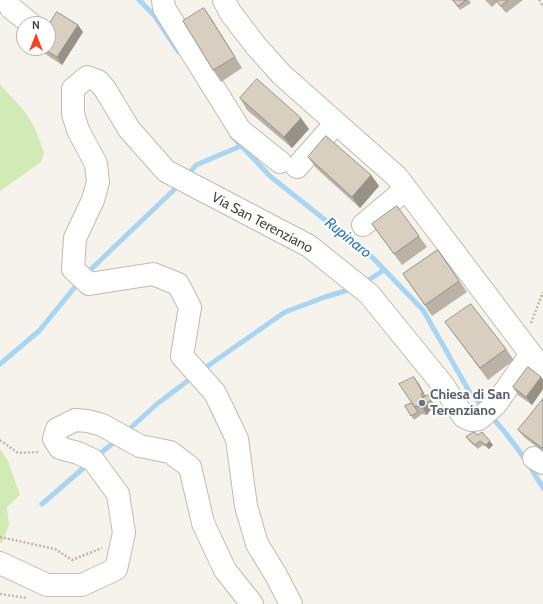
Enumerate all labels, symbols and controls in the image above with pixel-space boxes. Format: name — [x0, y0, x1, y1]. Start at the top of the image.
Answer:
north arrow — [16, 16, 56, 56]
text: N — [32, 18, 40, 32]
street label: Via San Terenziano — [208, 189, 316, 257]
water label: Rupinaro — [321, 214, 375, 262]
place label: Chiesa di San Terenziano — [430, 387, 510, 420]
marker: Chiesa di San Terenziano — [417, 398, 427, 408]

